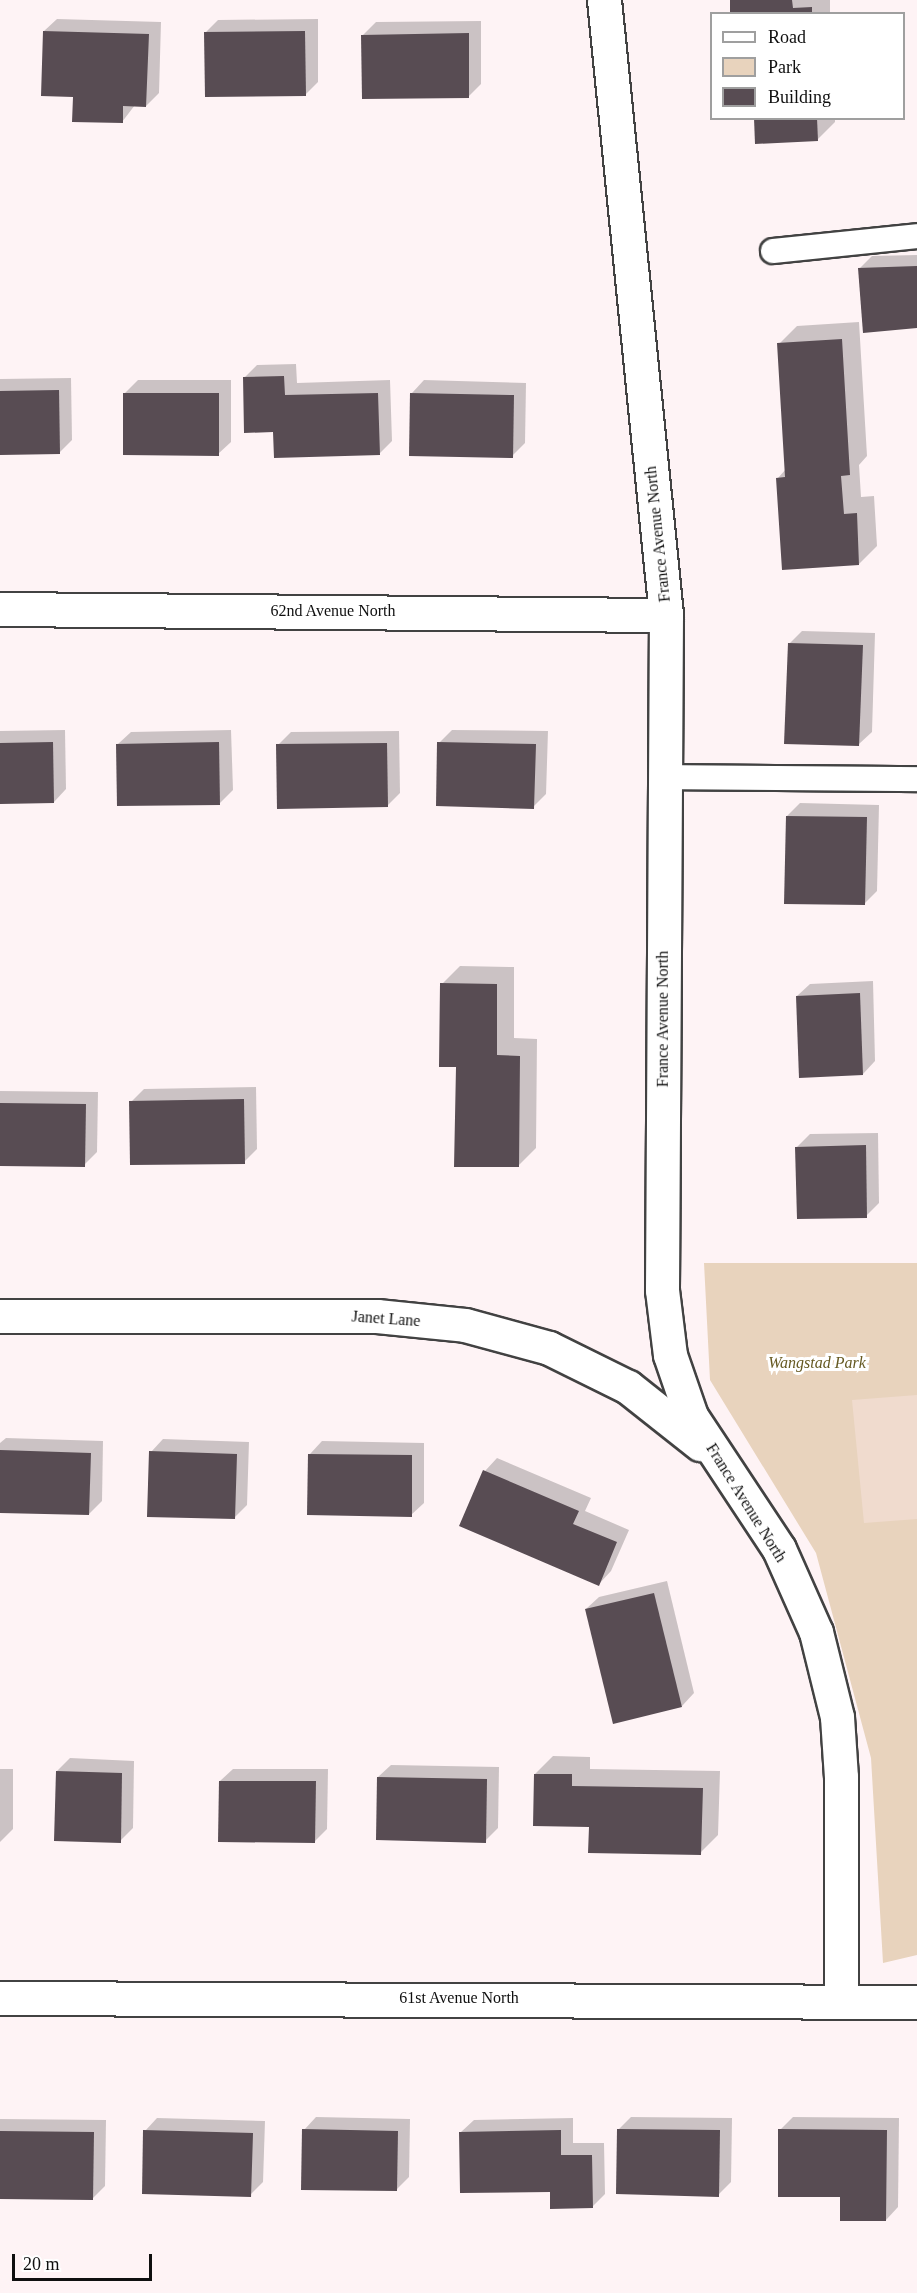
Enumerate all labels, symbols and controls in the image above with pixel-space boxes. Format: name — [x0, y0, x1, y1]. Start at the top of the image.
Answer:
legend — [710, 12, 905, 120]
text: Road — [768, 27, 806, 47]
text: Park — [768, 57, 801, 77]
text: Building — [768, 87, 831, 107]
street label: France Avenue North — [641, 465, 675, 603]
street label: 62nd Avenue North — [270, 601, 396, 621]
street label: France Avenue North — [653, 950, 673, 1088]
street label: Janet Lane — [351, 1307, 421, 1331]
park label: Wangstad Park — [768, 1353, 866, 1373]
street label: France Avenue North — [701, 1440, 791, 1566]
street label: 61st Avenue North — [399, 1988, 519, 2008]
scale bar — [15, 2242, 154, 2280]
text: 20 m — [23, 2254, 60, 2274]

